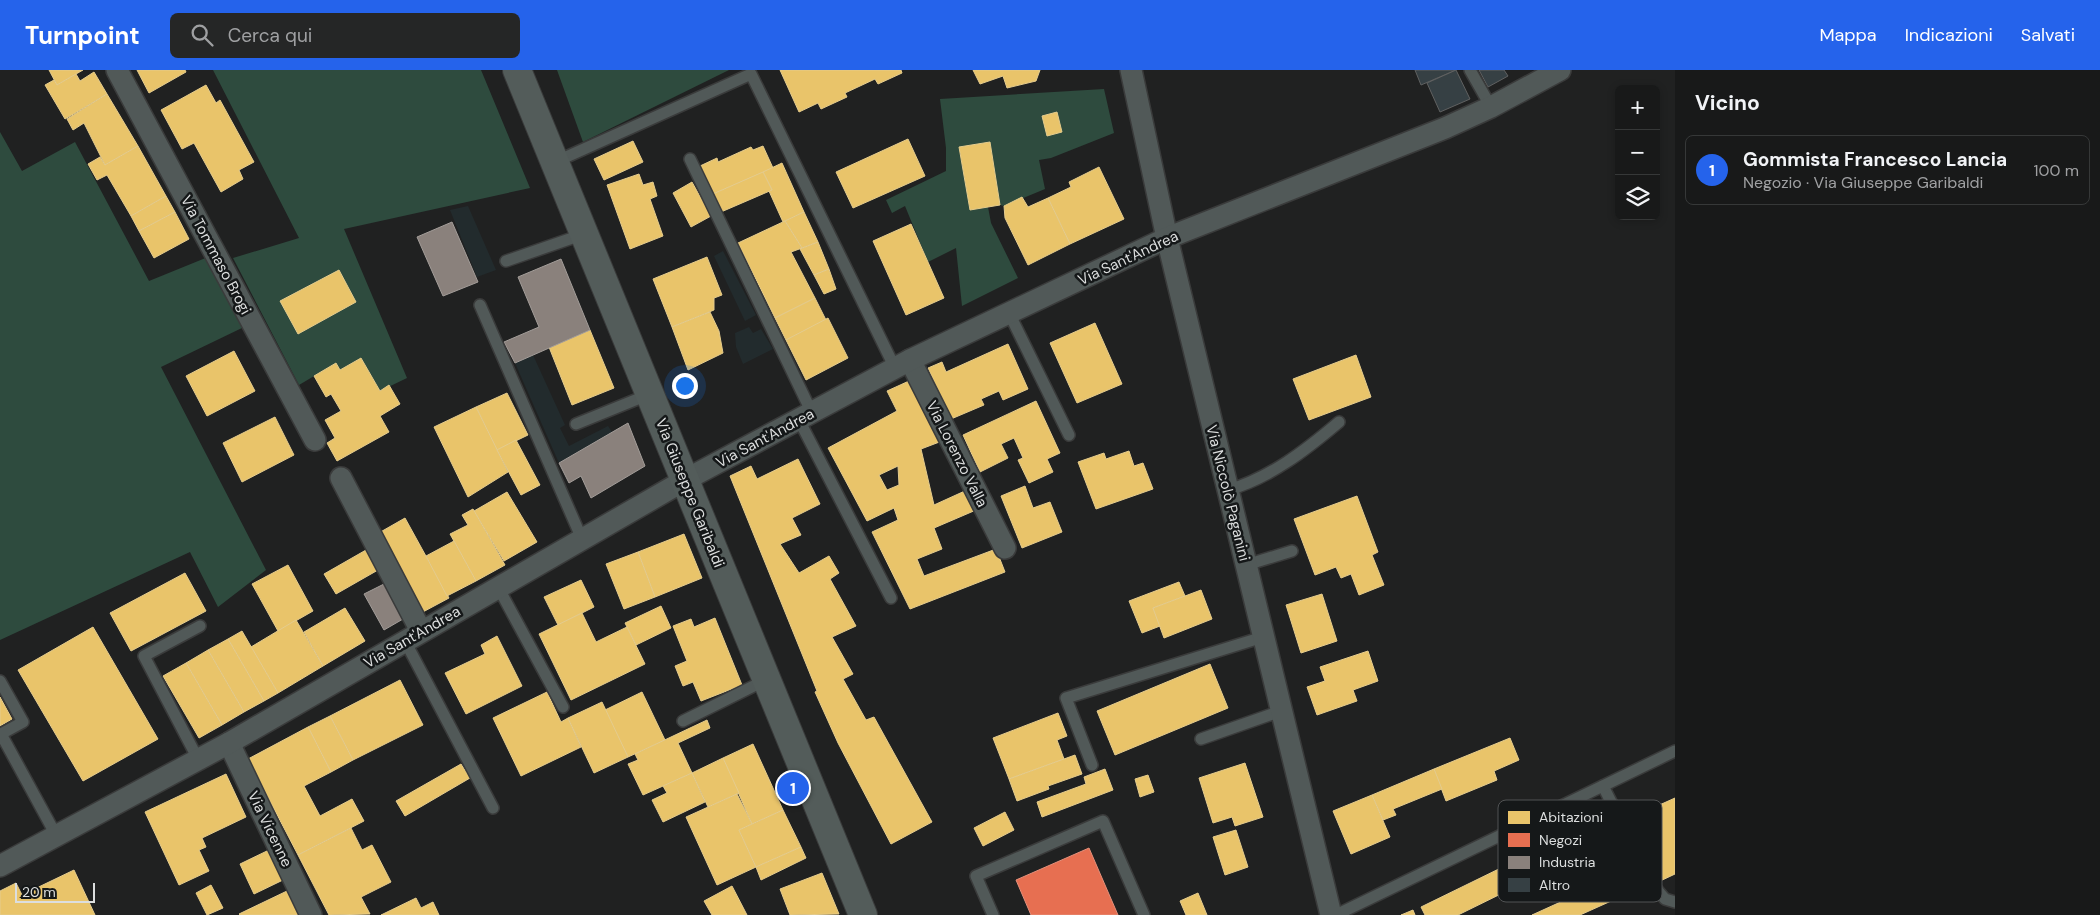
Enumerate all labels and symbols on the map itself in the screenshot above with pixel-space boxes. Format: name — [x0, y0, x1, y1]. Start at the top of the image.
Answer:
street label: Via Tommaso Brogi — [176, 192, 256, 318]
street label: Via Sant'Andrea — [1075, 226, 1181, 290]
your location — [672, 373, 698, 399]
street label: Via Lorenzo Valla — [922, 397, 992, 511]
street label: Via Sant'Andrea — [712, 404, 818, 472]
street label: Via Giuseppe Garibaldi — [651, 415, 729, 571]
street label: Via Niccolò Paganini — [1201, 423, 1255, 563]
street label: Via Sant'Andrea — [360, 601, 464, 673]
pin: 1 — [777, 769, 809, 807]
street label: Via Vicenne — [243, 788, 297, 870]
legend — [1498, 800, 1662, 902]
text: Abitazioni — [1539, 808, 1603, 826]
text: Negozi — [1539, 831, 1582, 849]
text: Industria — [1539, 853, 1595, 871]
text: Altro — [1539, 876, 1570, 894]
scale bar — [15, 880, 95, 903]

